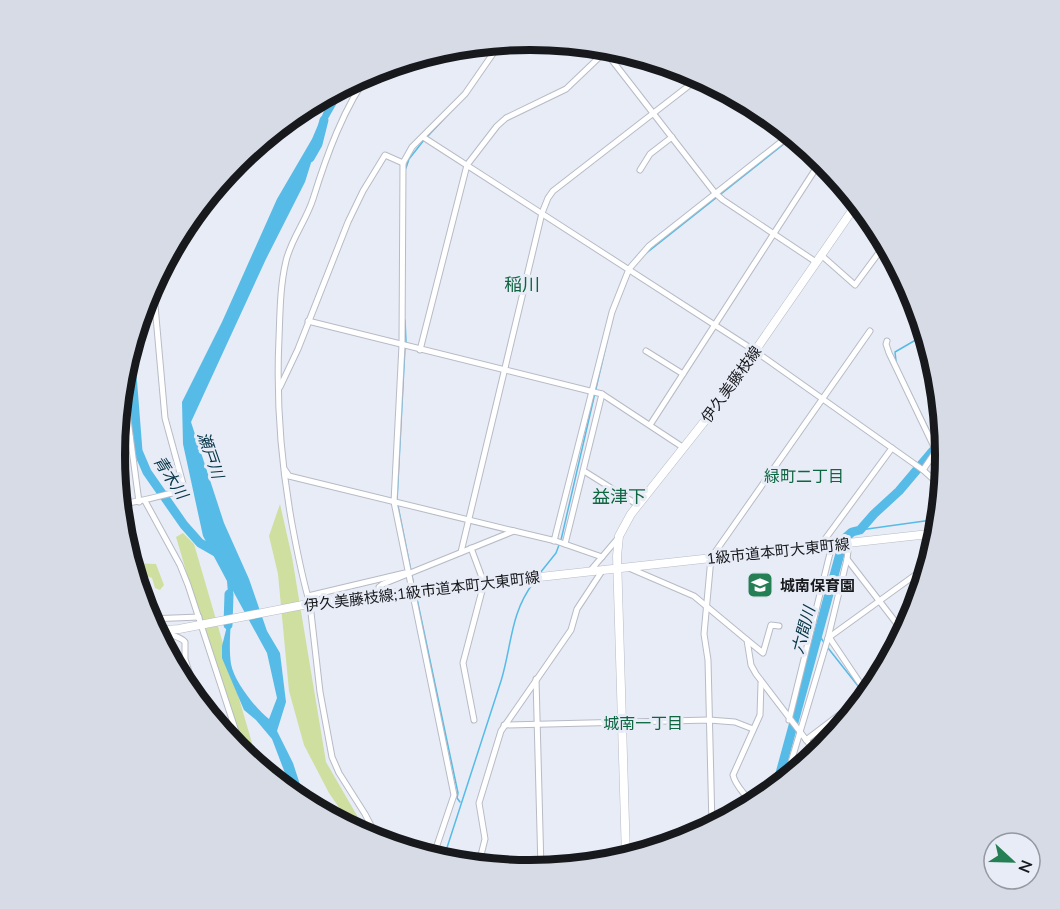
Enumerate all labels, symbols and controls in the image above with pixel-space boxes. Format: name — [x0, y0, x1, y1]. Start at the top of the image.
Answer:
district label: 稲川 — [504, 273, 540, 296]
street label: 伊久美藤枝線 — [697, 342, 765, 426]
water label: 瀬戸川 — [194, 429, 229, 483]
water label: 青木川 — [150, 451, 194, 504]
district label: 緑町二丁目 — [764, 466, 844, 486]
district label: 益津下 — [592, 485, 646, 508]
street label: 1級市道本町大東町線 — [705, 534, 851, 568]
street label: 伊久美藤枝線;1級市道本町大東町線 — [303, 567, 541, 615]
school or university icon: 城南保育園 — [745, 570, 775, 600]
place label: 城南保育園 — [780, 576, 855, 595]
water label: 六間川 — [787, 602, 819, 656]
district label: 城南一丁目 — [603, 713, 683, 733]
north arrow — [982, 831, 1042, 891]
text: N — [1014, 857, 1037, 876]

